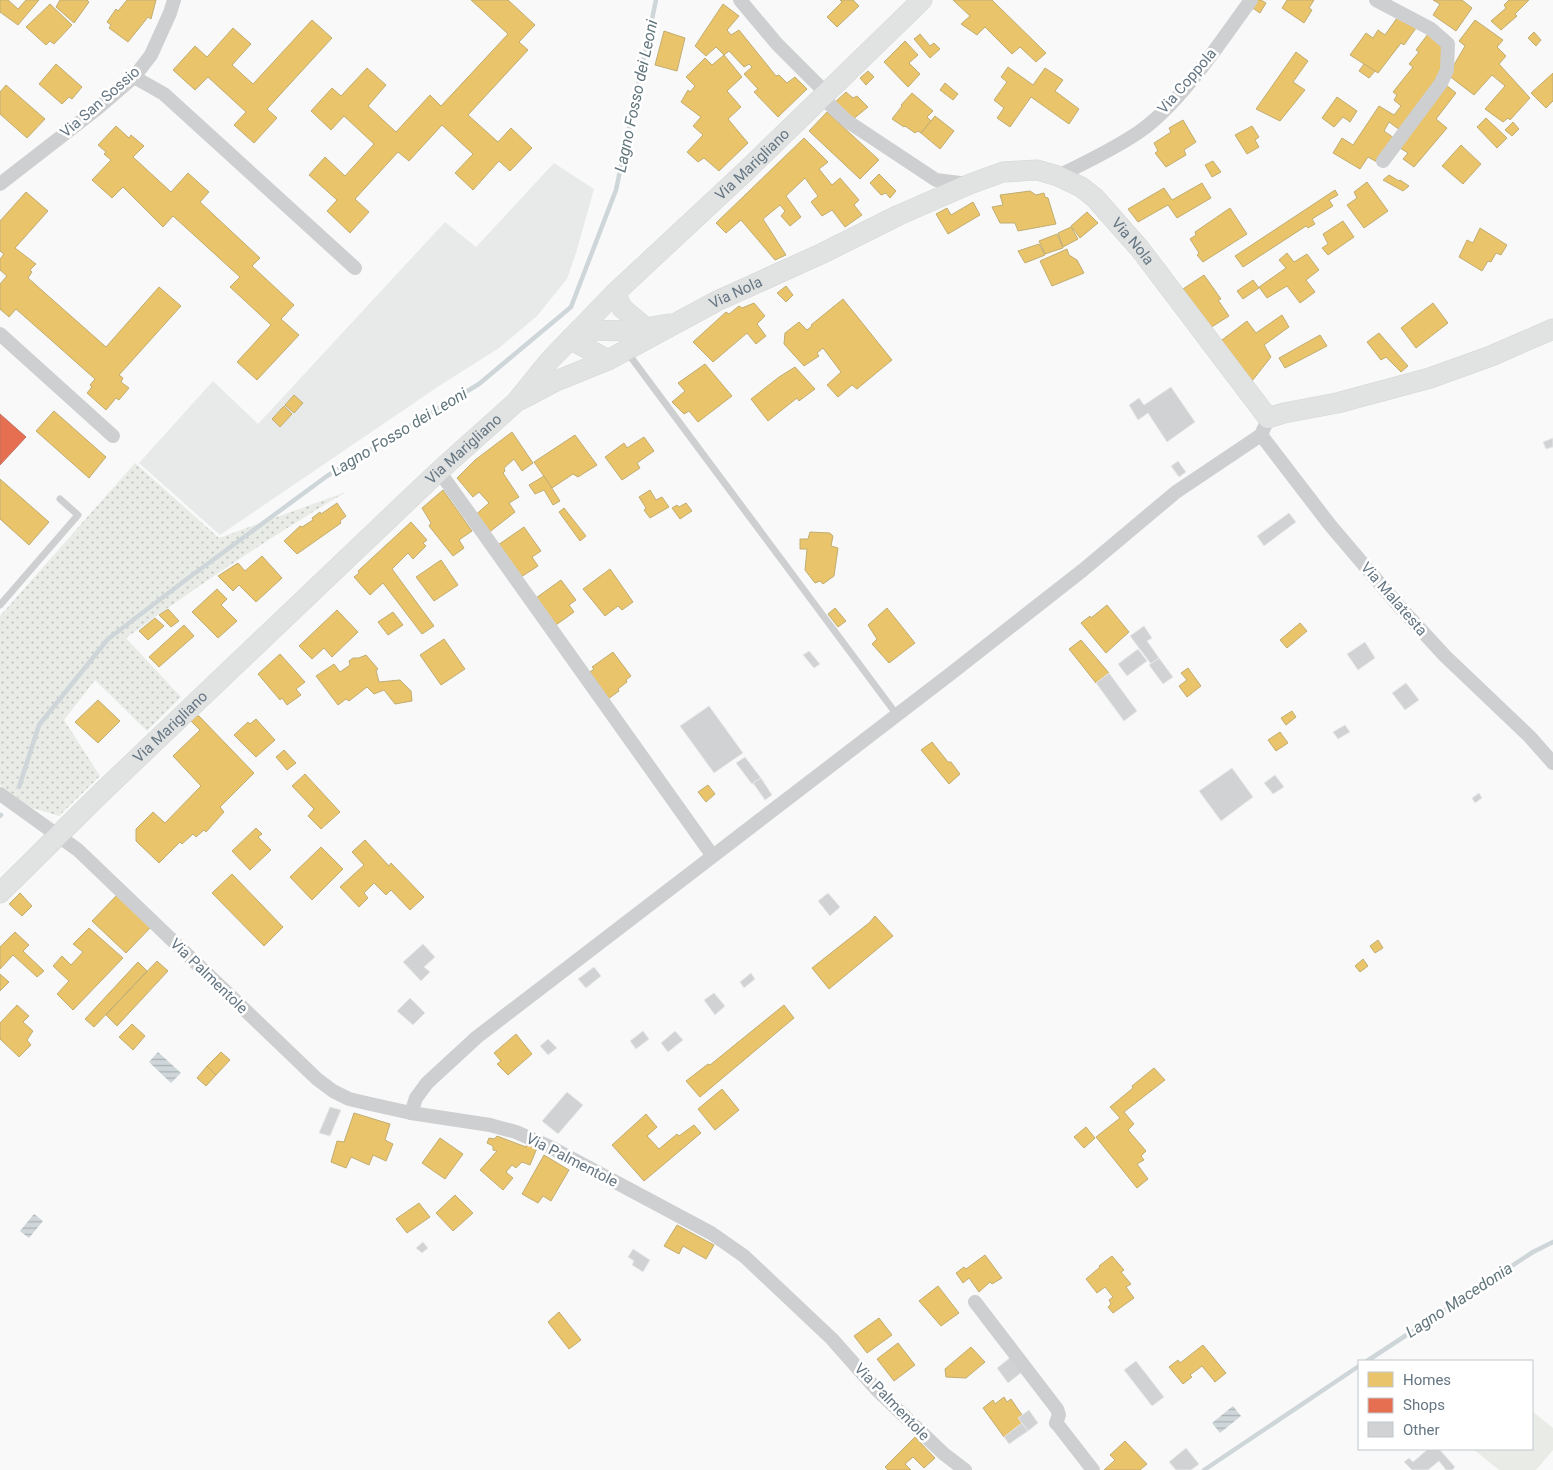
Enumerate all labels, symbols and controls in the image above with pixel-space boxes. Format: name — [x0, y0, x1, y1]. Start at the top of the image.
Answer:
water label: Lagno Fosso dei Leoni — [611, 18, 661, 174]
street label: Via Coppola — [1154, 45, 1220, 117]
street label: Via San Sossio — [57, 63, 143, 141]
street label: Via Marigliano — [712, 125, 793, 204]
street label: Via Nola — [1108, 214, 1158, 268]
street label: Via Nola — [706, 273, 765, 313]
water label: Lagno Fosso dei Leoni — [328, 384, 471, 480]
street label: Via Marigliano — [422, 410, 505, 488]
street label: Via Malatesta — [1357, 558, 1431, 640]
street label: Via Marigliano — [129, 687, 211, 766]
street label: Via Palmentole — [167, 935, 251, 1017]
street label: Via Palmentole — [523, 1129, 621, 1191]
water label: Lagno Macedonia — [1402, 1258, 1516, 1342]
street label: Via Palmentole — [851, 1360, 933, 1444]
legend — [1358, 1360, 1533, 1450]
text: Homes — [1403, 1371, 1451, 1389]
text: Shops — [1403, 1396, 1445, 1414]
text: Other — [1403, 1421, 1440, 1439]

